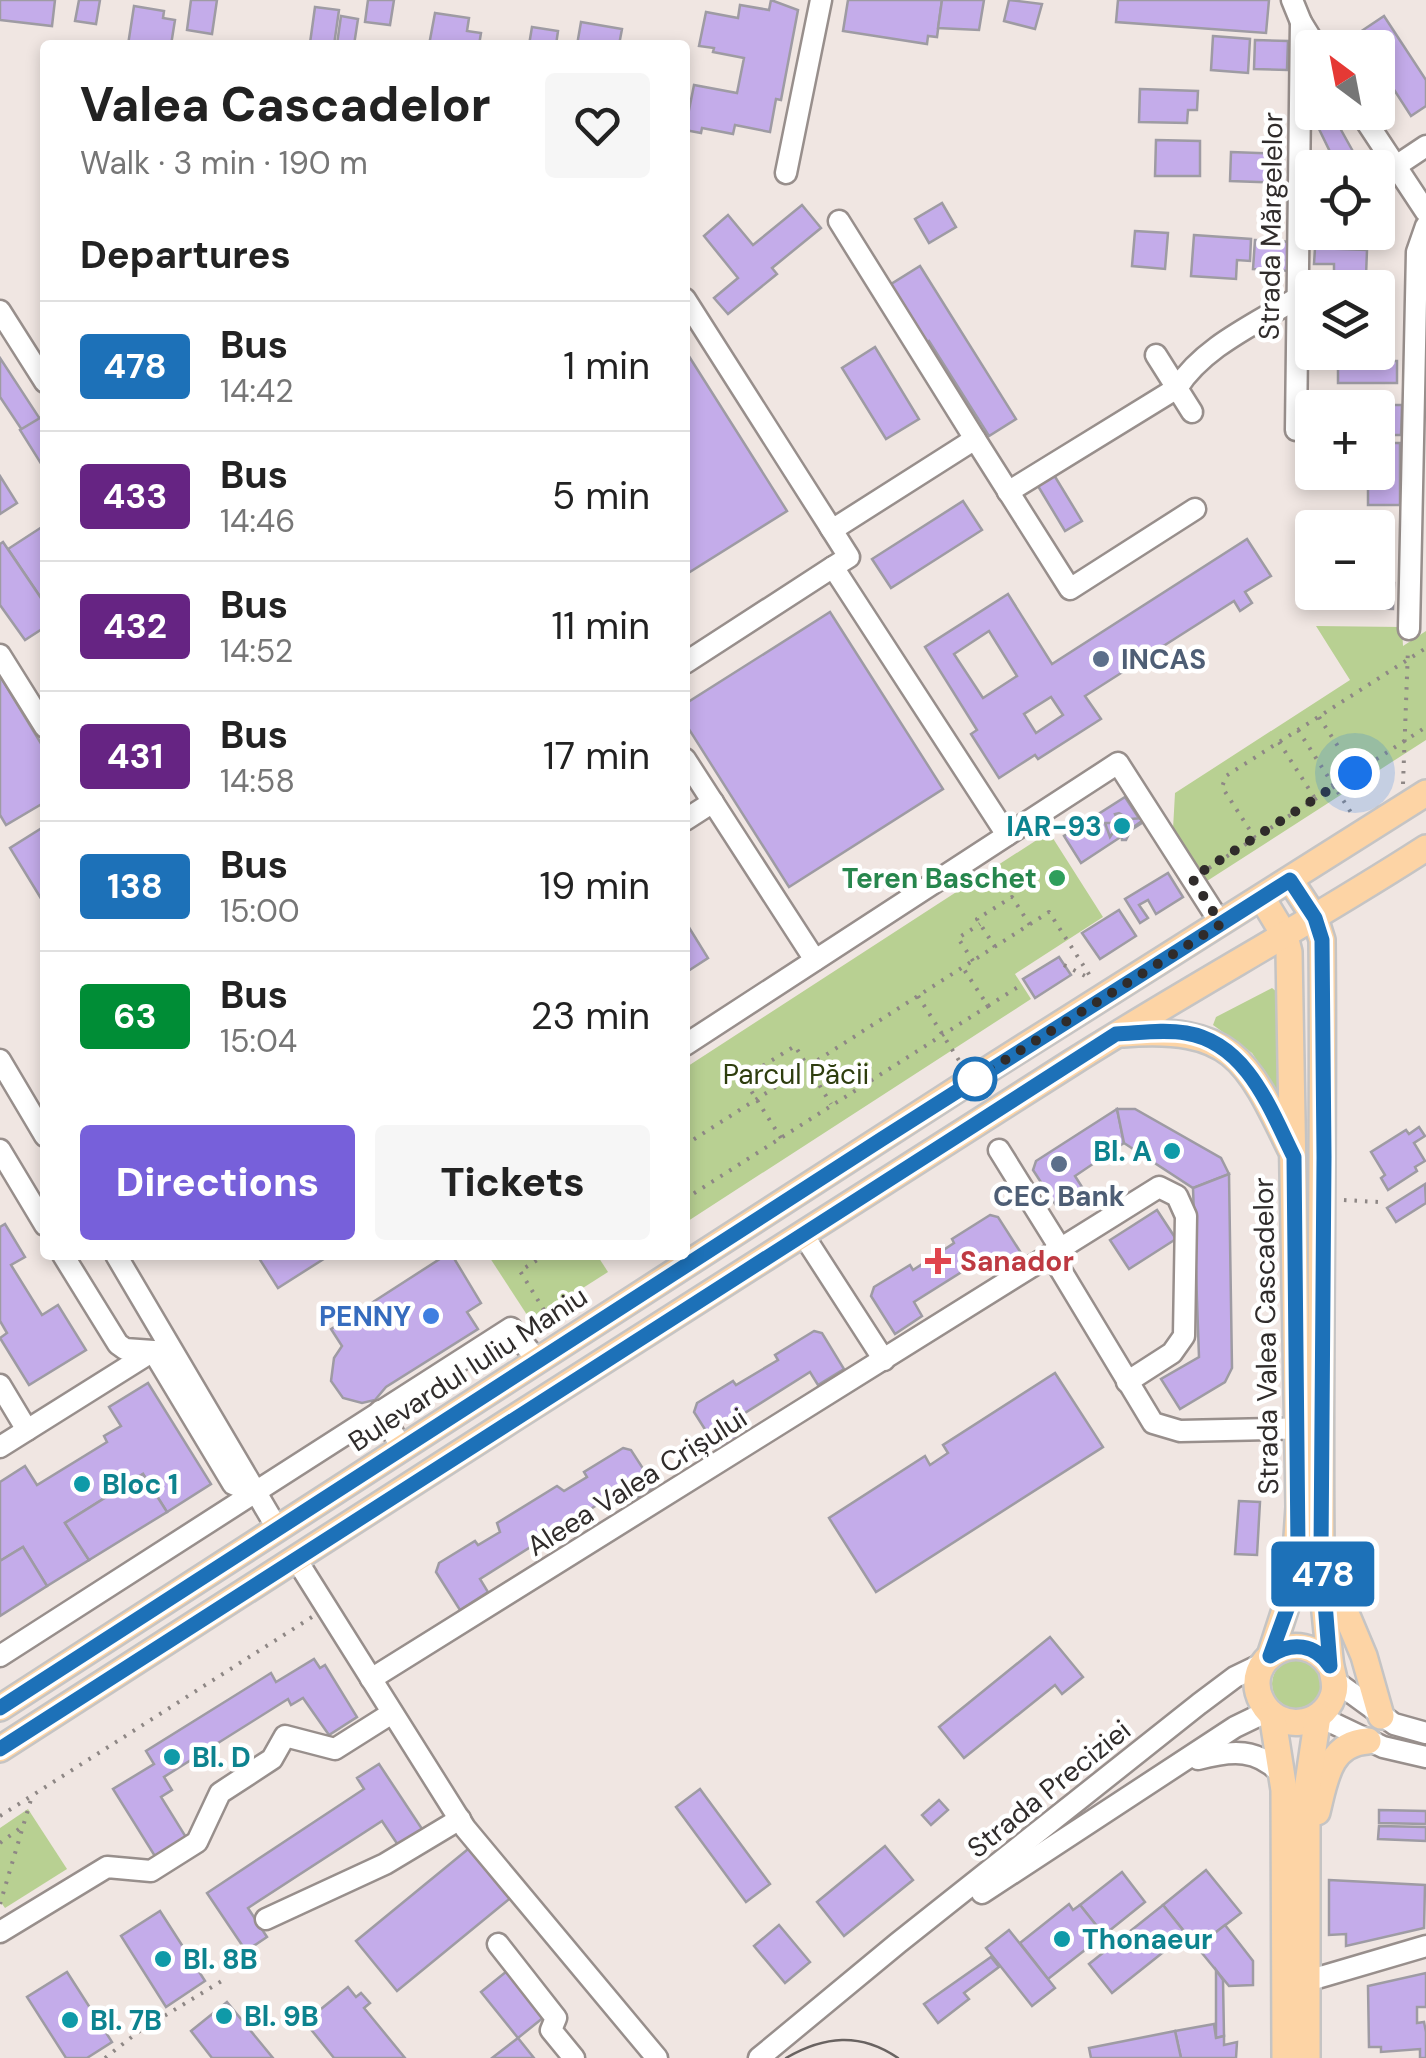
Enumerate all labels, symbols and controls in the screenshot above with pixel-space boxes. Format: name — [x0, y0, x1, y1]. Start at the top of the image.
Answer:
north arrow — [1295, 30, 1395, 130]
map controls — [1295, 30, 1395, 610]
text: Valea Cascadelor — [80, 73, 491, 136]
button: heart — [545, 73, 650, 178]
street label: Strada Mărgelelor — [1251, 112, 1291, 340]
text: Walk · 3 min · 190 m — [80, 142, 368, 184]
button: locate — [1295, 150, 1395, 250]
text: Departures — [80, 230, 291, 280]
button: layers — [1295, 270, 1395, 370]
text: Bus — [220, 320, 288, 370]
text: 1 min — [563, 341, 650, 391]
text: 478 — [103, 343, 167, 389]
text: 14:42 — [220, 370, 294, 412]
button: + — [1295, 390, 1395, 490]
text: Bus — [220, 450, 288, 500]
text: 5 min — [552, 471, 650, 521]
text: 433 — [103, 473, 167, 519]
text: 14:46 — [220, 500, 295, 542]
button: − — [1295, 510, 1395, 610]
text: Bus — [220, 580, 288, 630]
text: 11 min — [551, 601, 650, 651]
text: 432 — [103, 603, 167, 649]
text: 14:52 — [220, 630, 293, 672]
place label: INCAS — [1121, 641, 1206, 678]
marker: INCAS — [1090, 648, 1112, 670]
text: Bus — [220, 710, 288, 760]
text: 17 min — [543, 731, 650, 781]
text: 431 — [107, 733, 163, 779]
your location — [1330, 748, 1380, 798]
text: 14:58 — [220, 760, 295, 802]
place label: IAR-93 — [1006, 808, 1102, 845]
marker: IAR-93 — [1111, 815, 1133, 837]
text: Bus — [220, 840, 288, 890]
place label: Teren Baschet — [842, 860, 1037, 897]
text: 19 min — [539, 861, 650, 911]
text: 138 — [107, 863, 163, 909]
marker: Teren Baschet — [1046, 867, 1068, 889]
text: 15:00 — [220, 890, 300, 932]
text: Bus — [220, 970, 288, 1020]
text: 23 min — [531, 991, 650, 1041]
text: 63 — [113, 993, 157, 1039]
text: 15:04 — [220, 1020, 297, 1062]
park label: Parcul Păcii — [723, 1056, 869, 1093]
unlabelled marker — [954, 1058, 996, 1100]
button: Directions — [80, 1125, 355, 1240]
button: Tickets — [375, 1125, 650, 1240]
place label: Bl. A — [1093, 1133, 1152, 1170]
marker: Bl. A — [1161, 1140, 1183, 1162]
marker: CEC Bank — [1048, 1153, 1070, 1175]
street label: Strada Valea Cascadelor — [1245, 1177, 1287, 1495]
place label: CEC Bank — [993, 1178, 1125, 1215]
place label: Sanador — [960, 1243, 1074, 1280]
marker: Sanador — [925, 1248, 951, 1274]
street label: Bulevardul Iuliu Maniu — [342, 1278, 594, 1460]
place label: PENNY — [319, 1298, 411, 1335]
marker: PENNY — [420, 1305, 442, 1327]
street label: Aleea Valea Crișului — [520, 1399, 754, 1565]
place label: Bloc 1 — [102, 1466, 178, 1503]
marker: Bloc 1 — [71, 1473, 93, 1495]
line badge: 478 — [1266, 1542, 1380, 1606]
text: 478 — [1291, 1551, 1355, 1597]
street label: Strada Preciziei — [960, 1712, 1138, 1866]
place label: Bl. D — [192, 1739, 251, 1776]
marker: Bl. D — [161, 1746, 183, 1768]
place label: Thonaeur — [1082, 1921, 1212, 1958]
marker: Thonaeur — [1051, 1928, 1073, 1950]
place label: Bl. 8B — [183, 1941, 258, 1978]
marker: Bl. 8B — [152, 1948, 174, 1970]
place label: Bl. 9B — [244, 1998, 319, 2035]
place label: Bl. 7B — [90, 2002, 162, 2039]
marker: Bl. 9B — [213, 2005, 235, 2027]
marker: Bl. 7B — [59, 2009, 81, 2031]

